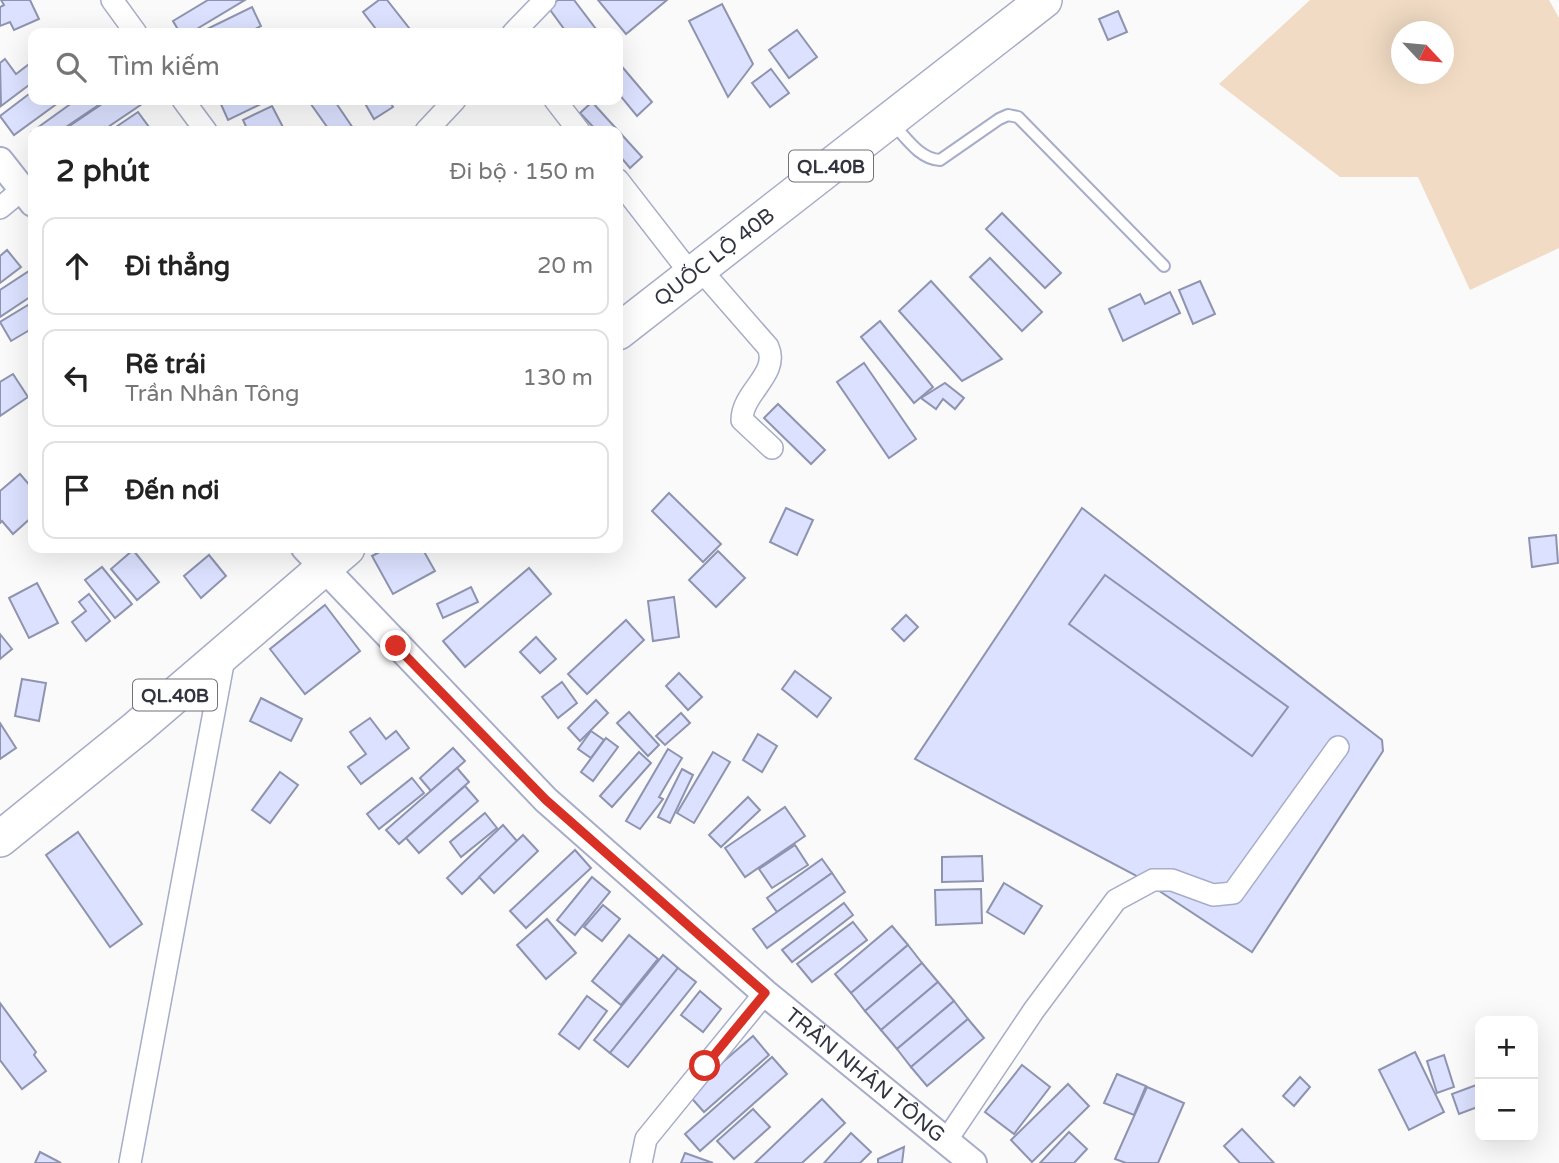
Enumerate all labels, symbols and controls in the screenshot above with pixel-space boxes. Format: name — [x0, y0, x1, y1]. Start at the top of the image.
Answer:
north arrow — [1391, 21, 1454, 84]
search box — [28, 28, 623, 105]
icon: search — [52, 48, 90, 86]
text: Tìm kiếm — [108, 51, 220, 82]
road number: QL.40B — [789, 150, 873, 182]
text: 2 phút — [56, 153, 149, 190]
text: Đi bộ · 150 m — [449, 158, 595, 186]
street label: QUỐC LỘ 40B — [649, 203, 780, 312]
icon: ahead — [58, 247, 96, 285]
text: Đi thẳng — [125, 251, 230, 282]
text: 20 m — [537, 252, 593, 280]
text: Rẽ trái — [125, 349, 206, 380]
icon: left — [58, 359, 96, 397]
text: 130 m — [523, 364, 593, 392]
text: Trần Nhân Tông — [125, 380, 300, 408]
icon: arrive — [58, 471, 96, 509]
text: Đến nơi — [125, 475, 220, 506]
route end — [380, 630, 411, 661]
road number: QL.40B — [133, 680, 217, 710]
street label: TRẦN NHÂN TÔNG — [780, 1003, 950, 1148]
map controls — [1475, 1016, 1538, 1142]
button: + — [1475, 1016, 1538, 1079]
route start — [689, 1050, 720, 1081]
button: − — [1475, 1079, 1538, 1142]

